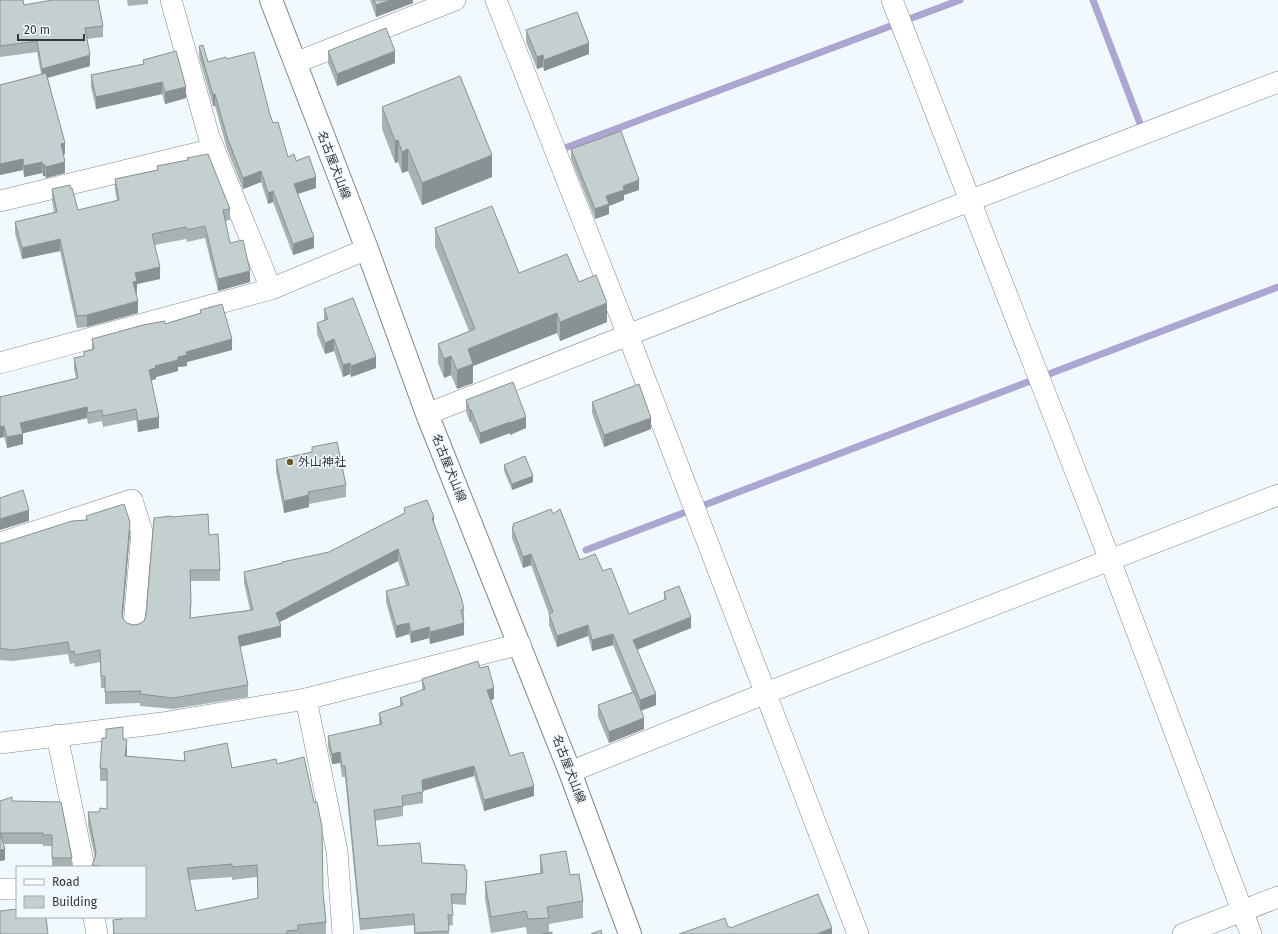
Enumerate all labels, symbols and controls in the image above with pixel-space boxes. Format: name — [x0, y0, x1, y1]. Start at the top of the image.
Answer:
scale bar — [18, 16, 84, 42]
text: 20 m — [24, 23, 50, 37]
street label: 名古屋犬山線 — [315, 129, 353, 201]
street label: 名古屋犬山線 — [429, 432, 469, 504]
place label: 外山神社 — [298, 455, 346, 469]
marker: 外山神社 — [285, 457, 295, 467]
street label: 名古屋犬山線 — [550, 733, 588, 805]
legend — [16, 866, 146, 918]
text: Road — [52, 875, 80, 889]
text: Building — [52, 895, 98, 909]

